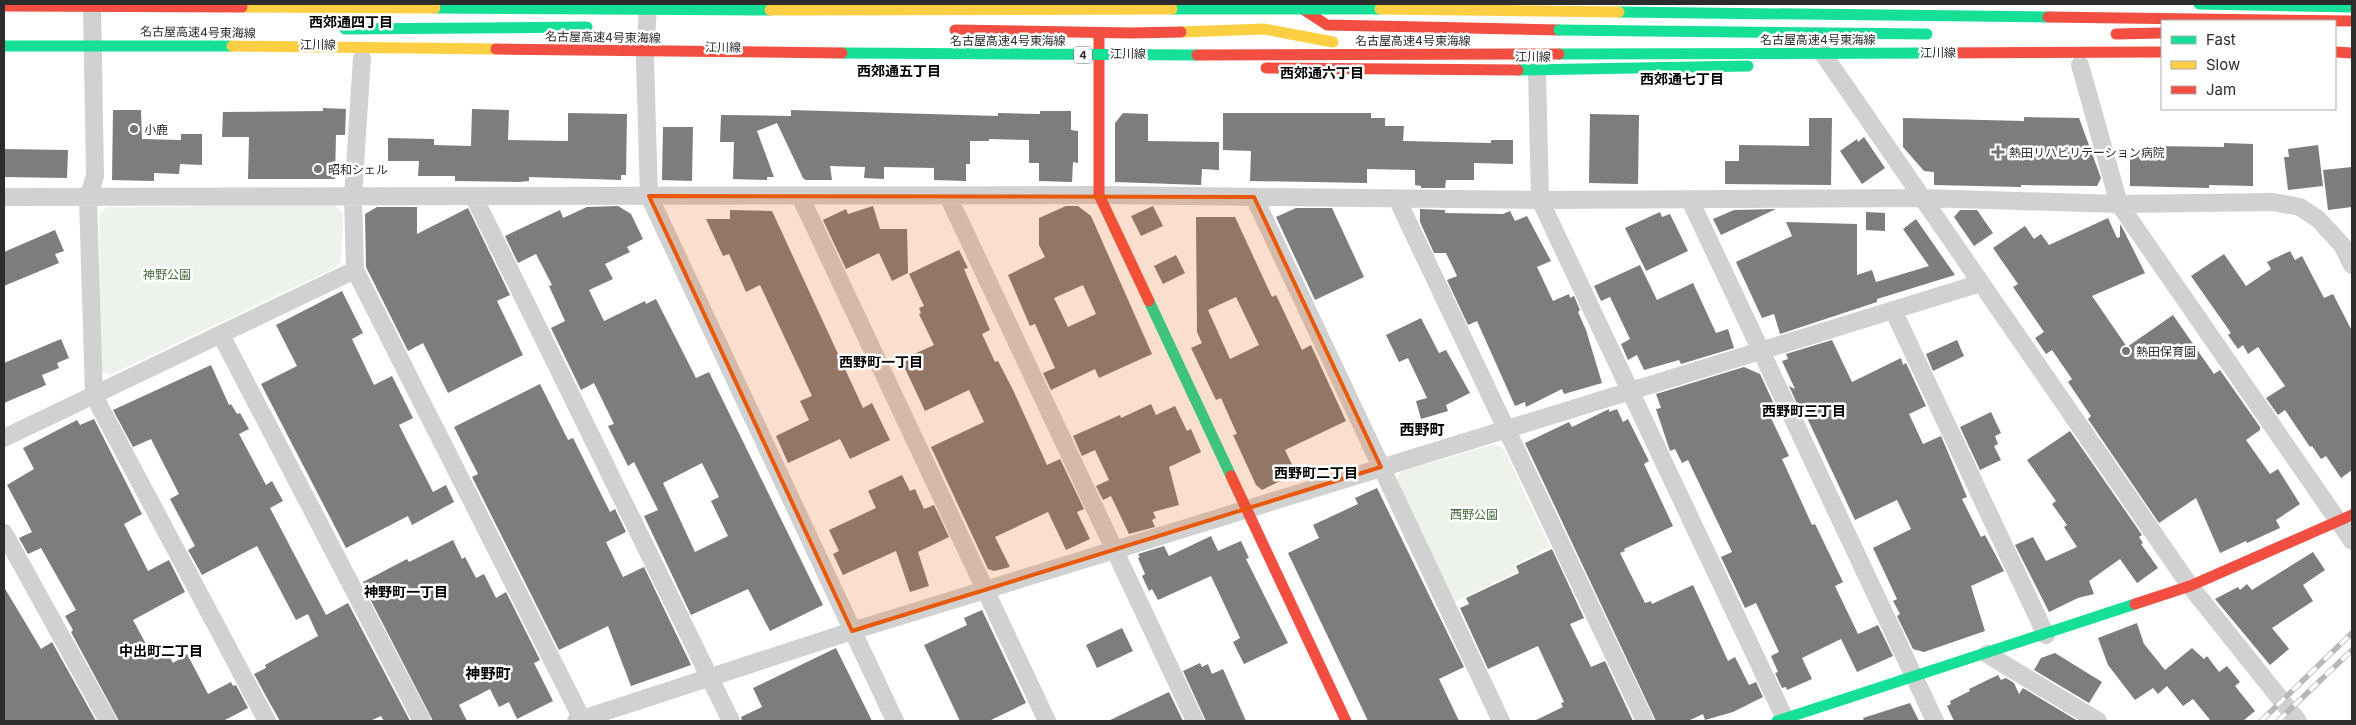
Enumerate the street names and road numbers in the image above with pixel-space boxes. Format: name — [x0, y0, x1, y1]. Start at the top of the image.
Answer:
street label: 名古屋高速4号東海線 — [140, 23, 256, 41]
street label: 名古屋高速4号東海線 — [545, 28, 661, 46]
street label: 名古屋高速4号東海線 — [1760, 32, 1876, 47]
street label: 名古屋高速4号東海線 — [950, 33, 1066, 48]
street label: 名古屋高速4号東海線 — [1355, 33, 1471, 48]
street label: 江川線 — [300, 37, 336, 52]
street label: 江川線 — [705, 39, 741, 55]
street label: 江川線 — [1920, 45, 1956, 60]
road number: 4 — [1074, 46, 1092, 64]
street label: 江川線 — [1110, 46, 1146, 61]
street label: 江川線 — [1515, 49, 1551, 64]

